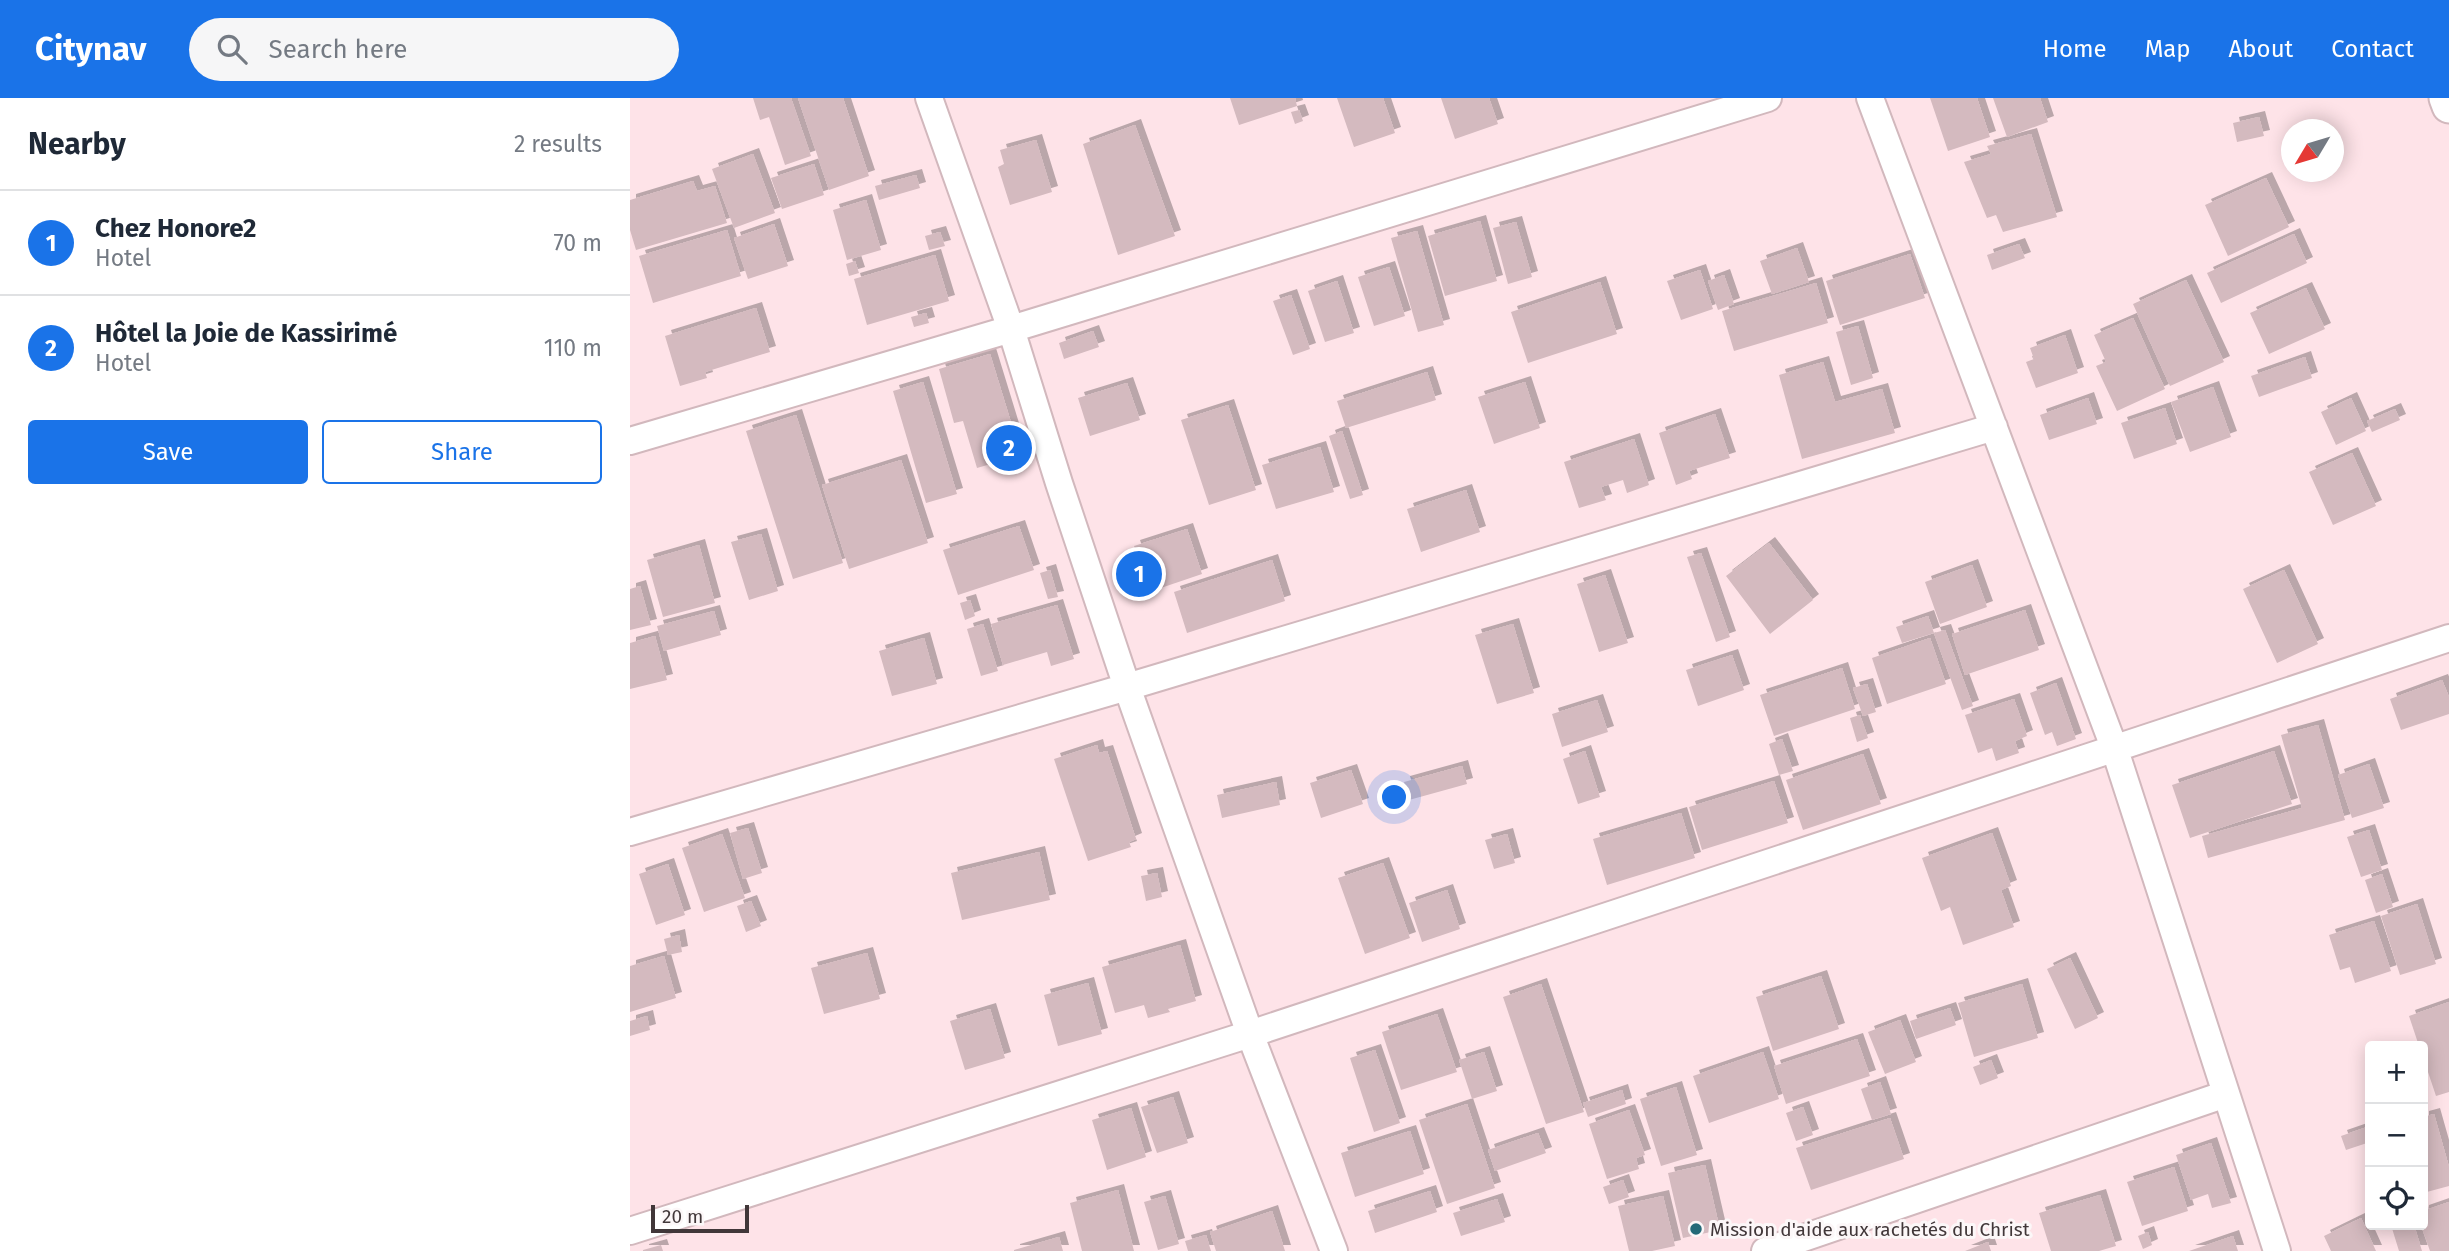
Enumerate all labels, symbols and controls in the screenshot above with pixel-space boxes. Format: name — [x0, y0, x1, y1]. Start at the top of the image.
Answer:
search box — [189, 18, 679, 81]
text: Citynav — [35, 29, 147, 69]
icon: search — [213, 30, 251, 68]
text: Search here — [269, 34, 407, 65]
text: Home — [2043, 35, 2107, 63]
text: Map — [2145, 35, 2191, 63]
text: About — [2229, 35, 2293, 63]
text: Contact — [2331, 35, 2414, 63]
north arrow — [2281, 119, 2344, 182]
text: Nearby — [28, 126, 126, 162]
text: 2 results — [514, 130, 602, 158]
text: Chez Honore2 — [95, 213, 257, 244]
text: 1 — [46, 229, 56, 257]
text: 70 m — [553, 229, 602, 257]
text: Hotel — [95, 244, 151, 272]
text: Hôtel la Joie de Kassirimé — [95, 318, 397, 349]
text: 2 — [45, 334, 57, 362]
text: 110 m — [544, 334, 602, 362]
text: Hotel — [95, 349, 151, 377]
button: Save — [28, 420, 308, 484]
button: Share — [322, 420, 602, 484]
pin: 2 — [986, 422, 1032, 474]
pin: 1 — [1116, 548, 1162, 600]
your location — [1377, 780, 1411, 814]
map controls — [2365, 1041, 2428, 1230]
button: + — [2365, 1041, 2428, 1104]
button: − — [2365, 1104, 2428, 1167]
button: locate — [2365, 1167, 2428, 1230]
scale bar — [651, 1202, 749, 1234]
text: 20 m — [662, 1205, 703, 1228]
place label: Mission d'aide aux rachetés du Christ — [1710, 1218, 2030, 1241]
marker: Mission d'aide aux rachetés du Christ — [1688, 1221, 1704, 1237]

